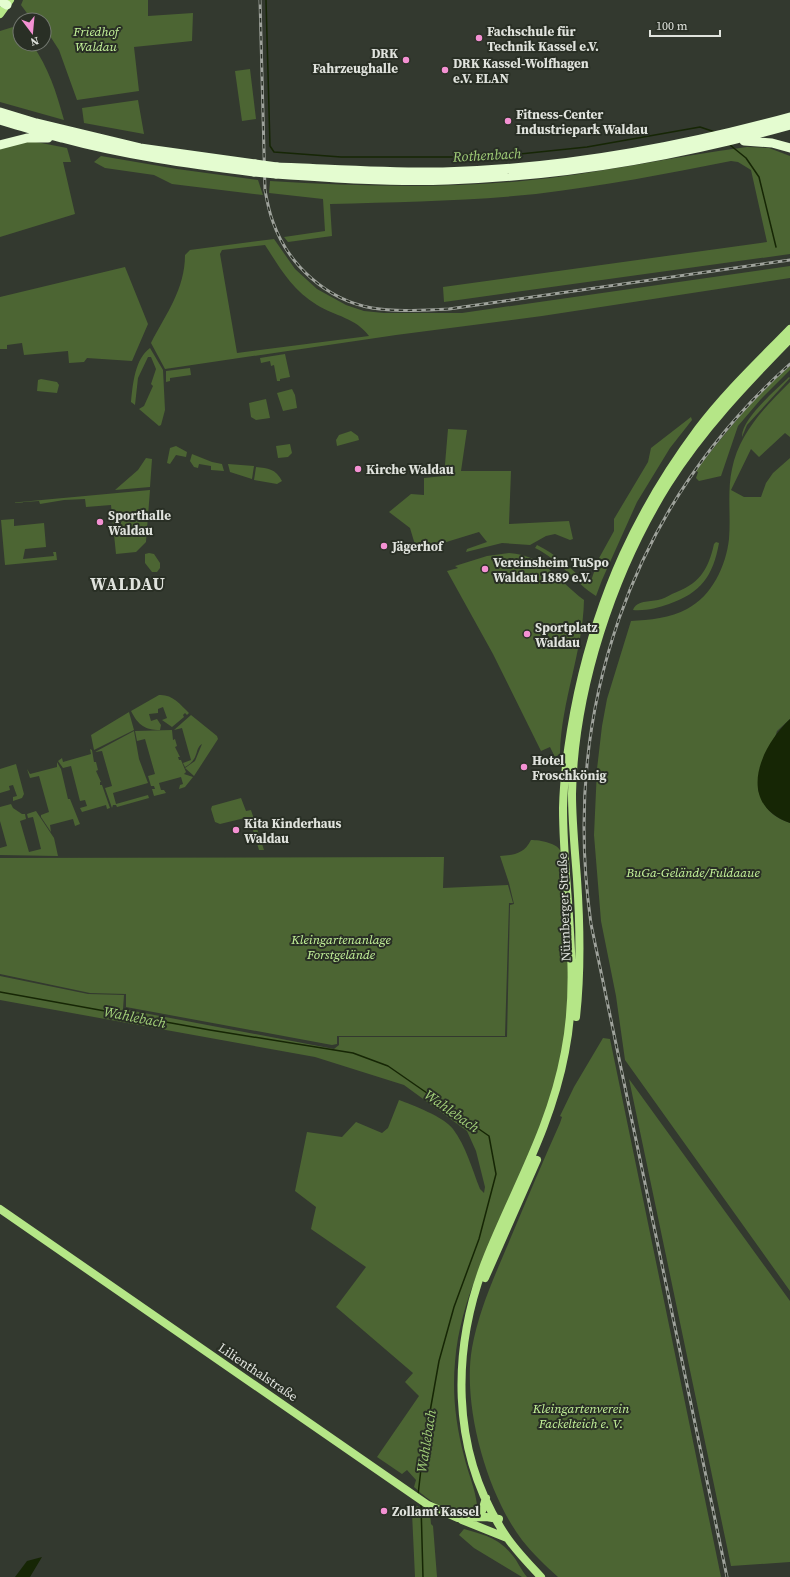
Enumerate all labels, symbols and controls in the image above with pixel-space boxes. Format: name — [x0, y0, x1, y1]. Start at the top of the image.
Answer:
north arrow — [12, 12, 52, 52]
scale bar — [650, 12, 720, 38]
text: 100 m — [656, 18, 688, 34]
park label: Friedhof Waldau — [72, 23, 122, 55]
place label: Fachschule für Technik Kassel e.V. — [487, 23, 599, 55]
text: N — [29, 33, 41, 49]
marker: Fachschule für Technik Kassel e.V. — [474, 33, 484, 43]
place label: DRK Fahrzeughalle — [312, 45, 398, 77]
marker: DRK Fahrzeughalle — [401, 55, 411, 65]
place label: DRK Kassel-Wolfhagen e.V. ELAN — [453, 55, 589, 87]
marker: DRK Kassel-Wolfhagen e.V. ELAN — [440, 65, 450, 75]
place label: Fitness-Center Industriepark Waldau — [516, 106, 648, 138]
marker: Fitness-Center Industriepark Waldau — [503, 116, 513, 126]
water label: Rothenbach — [451, 143, 522, 167]
place label: Kirche Waldau — [366, 461, 454, 478]
marker: Kirche Waldau — [353, 464, 363, 474]
place label: Sporthalle Waldau — [108, 507, 171, 539]
marker: Sporthalle Waldau — [95, 517, 105, 527]
place label: Jägerhof — [391, 538, 444, 555]
marker: Jägerhof — [379, 541, 389, 551]
place label: Vereinsheim TuSpo Waldau 1889 e.V. — [493, 554, 609, 586]
marker: Vereinsheim TuSpo Waldau 1889 e.V. — [480, 564, 490, 574]
district label: WALDAU — [90, 572, 166, 596]
place label: Sportplatz Waldau — [535, 619, 598, 651]
marker: Sportplatz Waldau — [522, 629, 532, 639]
place label: Hotel Froschkönig — [532, 752, 607, 784]
marker: Hotel Froschkönig — [519, 762, 529, 772]
place label: Kita Kinderhaus Waldau — [244, 815, 342, 847]
marker: Kita Kinderhaus Waldau — [231, 825, 241, 835]
street label: Nürnberger Straße — [554, 852, 574, 962]
park label: BuGa-Gelände/Fuldaaue — [625, 864, 760, 881]
park label: Kleingartenanlage Forstgelände — [290, 931, 392, 963]
water label: Wahlebach — [102, 1001, 168, 1033]
water label: Wahlebach — [420, 1085, 484, 1138]
street label: Lilienthalstraße — [215, 1339, 301, 1405]
park label: Kleingartenverein Fackelteich e. V. — [532, 1400, 630, 1432]
water label: Wahlebach — [411, 1408, 441, 1474]
place label: Zollamt Kassel — [392, 1503, 479, 1520]
marker: Zollamt Kassel — [379, 1506, 389, 1516]

